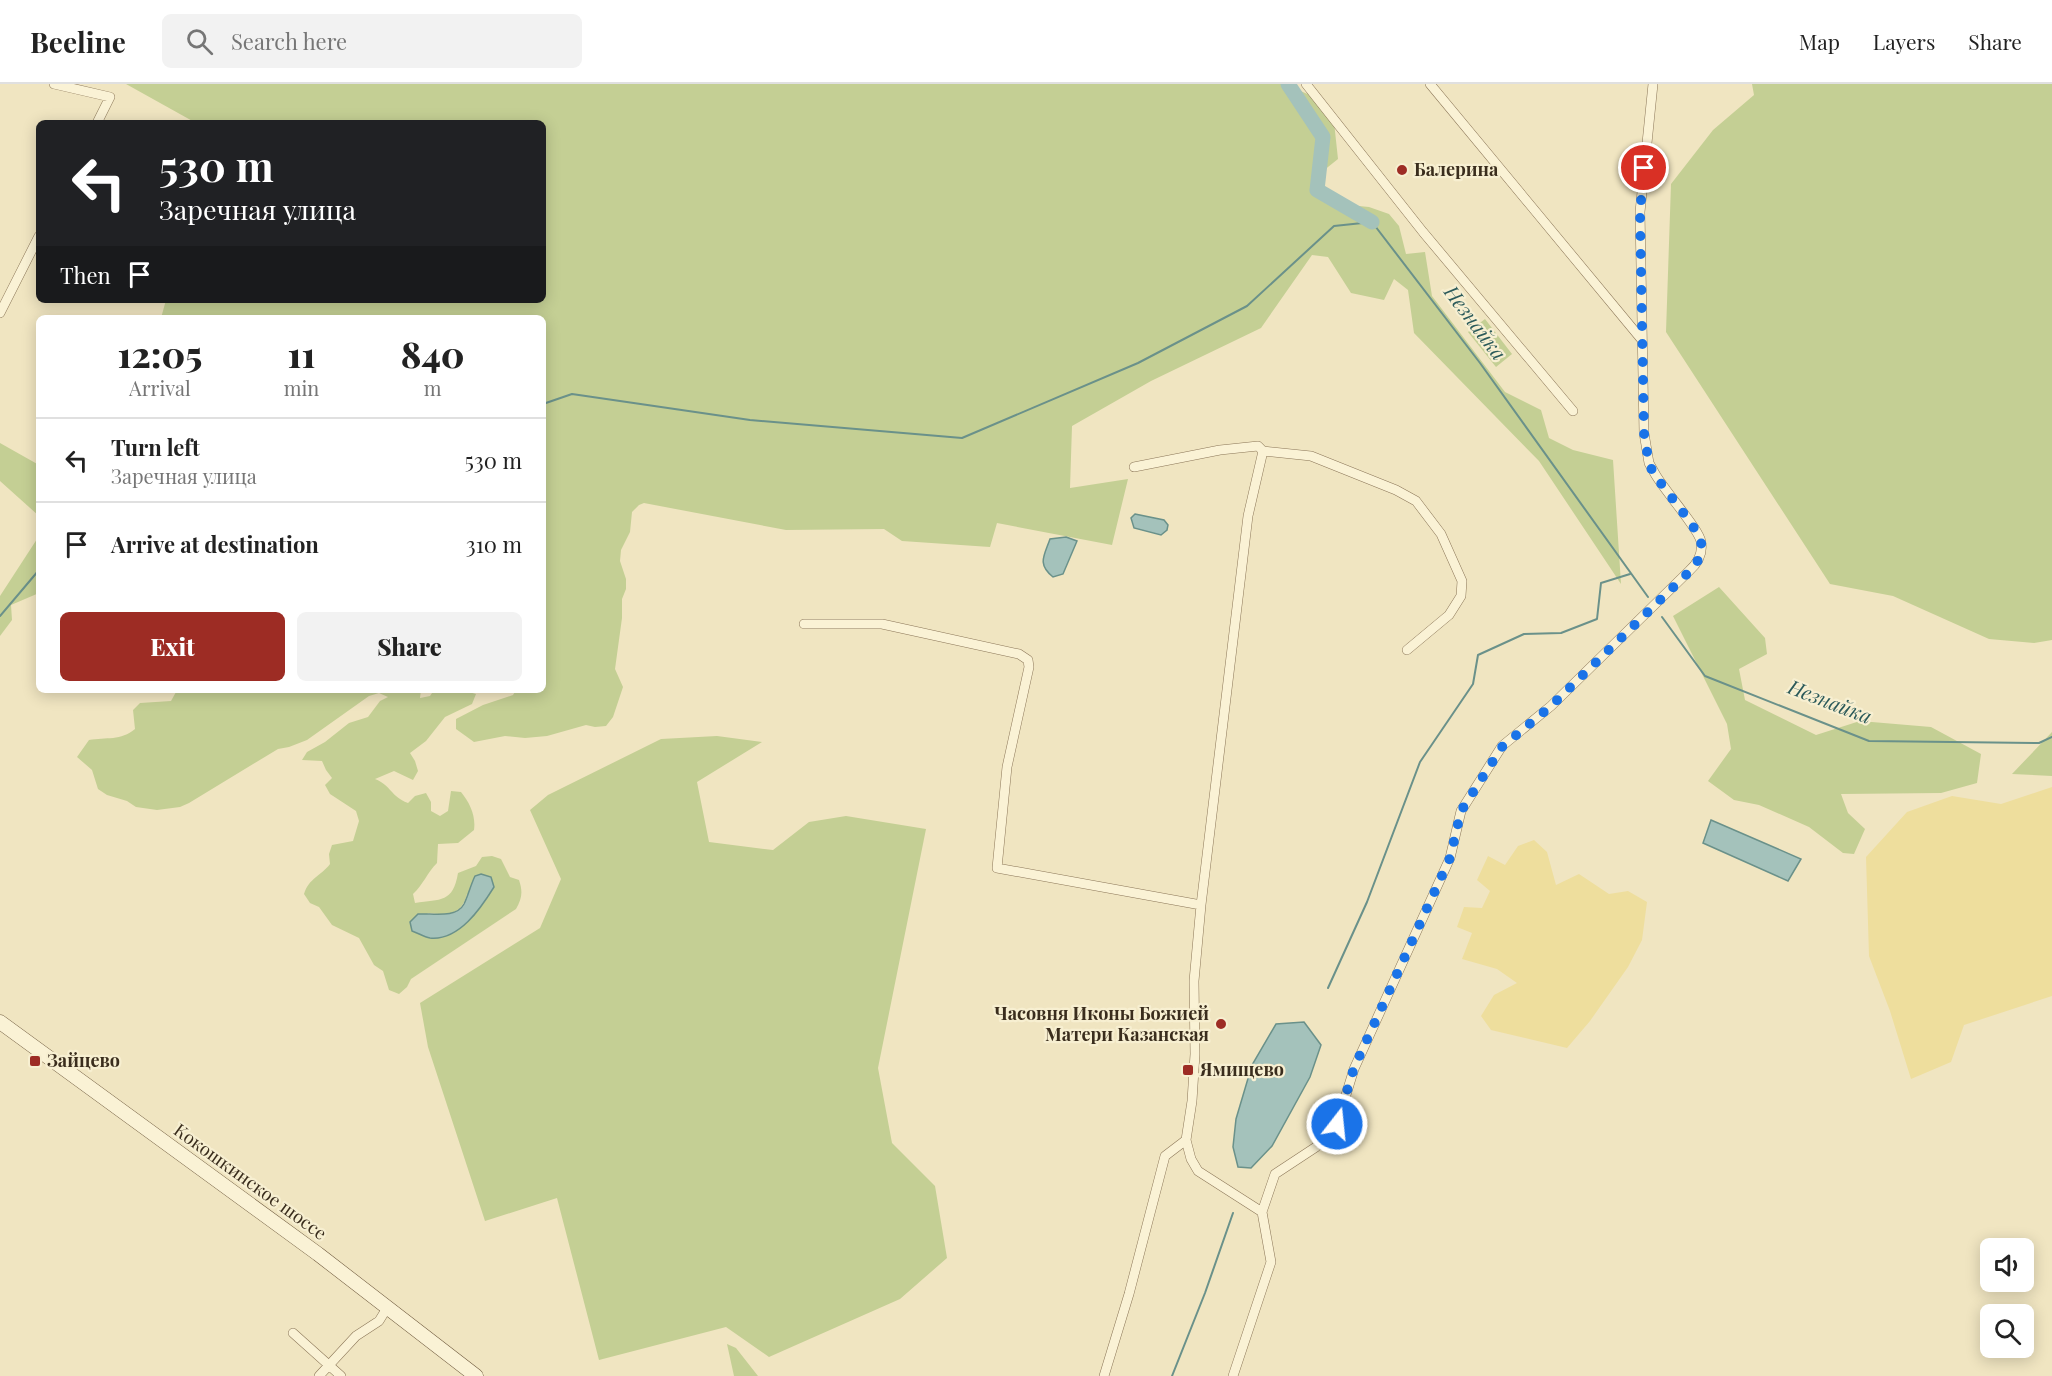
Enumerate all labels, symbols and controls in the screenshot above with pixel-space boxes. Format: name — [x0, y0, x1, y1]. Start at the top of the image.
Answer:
search box — [162, 14, 582, 68]
text: Beeline — [30, 23, 126, 60]
icon: search — [183, 25, 216, 58]
text: Search here — [231, 26, 347, 56]
text: Map — [1799, 27, 1840, 55]
text: Layers — [1873, 27, 1935, 55]
text: Share — [1968, 27, 2022, 55]
text: 530 m — [159, 137, 274, 193]
pin — [1618, 142, 1669, 193]
icon: left — [60, 144, 138, 222]
icon: arrive — [1627, 151, 1660, 184]
place label: Балерина — [1414, 157, 1499, 181]
marker: Балерина — [1395, 163, 1409, 177]
text: Заречная улица — [159, 191, 356, 227]
icon: arrive — [123, 258, 156, 291]
text: Then — [60, 260, 111, 290]
water label: Незнайка — [1438, 278, 1513, 365]
text: 12:05 — [117, 329, 202, 377]
text: 11 — [288, 329, 315, 377]
text: 840 — [401, 329, 465, 377]
text: Arrival — [129, 374, 191, 401]
text: min — [284, 374, 319, 401]
text: m — [424, 374, 442, 401]
text: Turn left — [111, 432, 200, 462]
icon: left — [60, 444, 93, 477]
text: 530 m — [465, 445, 522, 475]
text: Заречная улица — [111, 462, 257, 489]
icon: arrive — [60, 528, 93, 561]
text: Arrive at destination — [111, 529, 319, 559]
text: 310 m — [466, 529, 522, 559]
button: Exit — [60, 612, 285, 681]
button: Share — [297, 612, 522, 681]
water label: Незнайка — [1784, 672, 1876, 729]
place label: Часовня Иконы Божией Матери Казанская — [994, 1001, 1209, 1046]
marker: Часовня Иконы Божией Матери Казанская — [1214, 1017, 1228, 1031]
place label: Зайцево — [47, 1048, 120, 1072]
marker: Зайцево — [28, 1054, 42, 1068]
place label: Ямищево — [1199, 1057, 1284, 1081]
marker: Ямищево — [1181, 1063, 1195, 1077]
position arrow — [1305, 1092, 1369, 1156]
street label: Кокошкинское шоссе — [169, 1118, 332, 1245]
map controls — [1980, 1238, 2034, 1358]
button: sound — [1980, 1238, 2034, 1292]
button: search — [1980, 1304, 2034, 1358]

